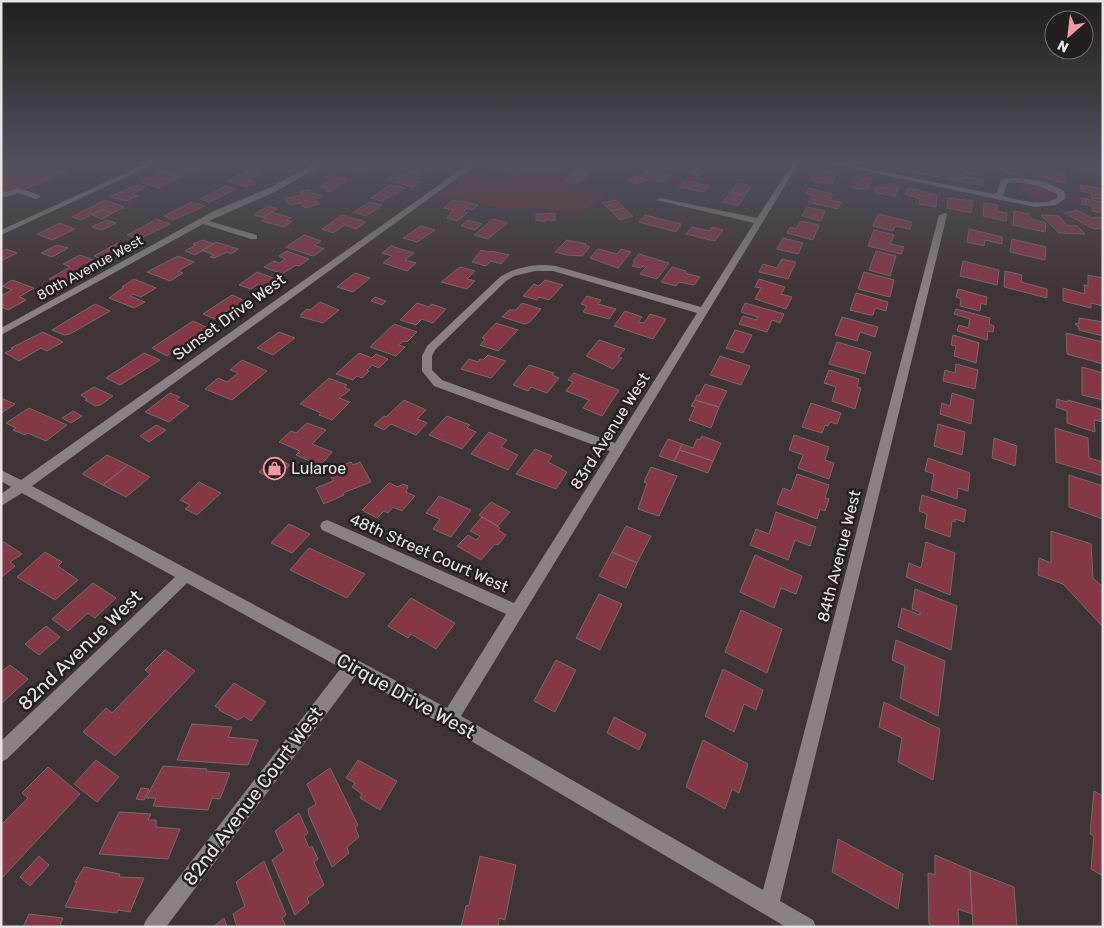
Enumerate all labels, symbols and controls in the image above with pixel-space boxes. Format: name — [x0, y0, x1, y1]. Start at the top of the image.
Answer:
north arrow — [1044, 10, 1094, 60]
text: N — [1055, 36, 1072, 56]
street label: 80th Avenue West — [34, 232, 146, 304]
street label: Sunset Drive West — [169, 270, 289, 364]
street label: 83rd Avenue West — [566, 369, 654, 493]
shop icon: Lularoe — [263, 456, 287, 480]
place label: Lularoe — [291, 459, 346, 478]
street label: 84th Avenue West — [813, 488, 865, 624]
street label: 48th Street Court West — [347, 509, 511, 597]
street label: 82nd Avenue West — [13, 584, 147, 715]
street label: Cirque Drive West — [333, 648, 480, 744]
street label: 82nd Avenue Court West — [178, 702, 328, 890]

